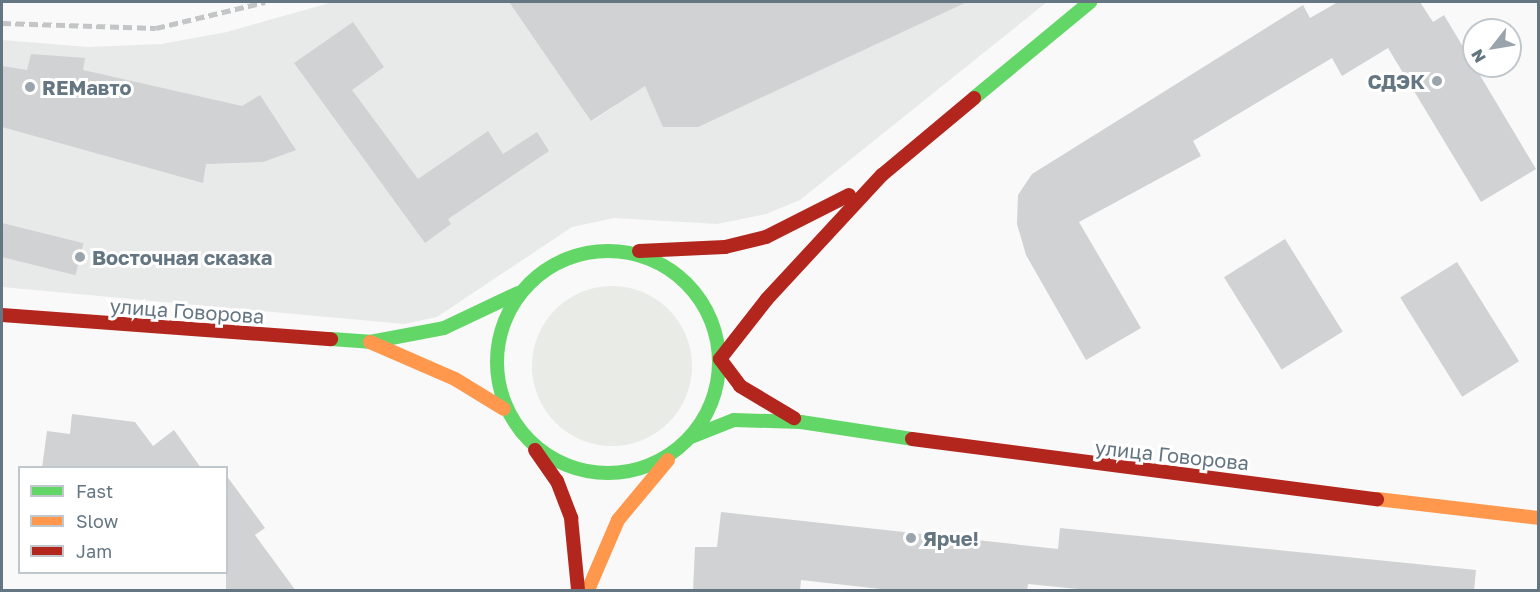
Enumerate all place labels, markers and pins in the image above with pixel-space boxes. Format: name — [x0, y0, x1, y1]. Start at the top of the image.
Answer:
place label: СДЭК — [1368, 69, 1425, 93]
marker: СДЭК — [1430, 74, 1444, 88]
place label: REMавто — [42, 75, 131, 99]
marker: REMавто — [23, 80, 37, 94]
place label: Восточная сказка — [92, 245, 272, 269]
marker: Восточная сказка — [73, 250, 87, 264]
place label: Ярче! — [923, 526, 979, 550]
marker: Ярче! — [904, 531, 918, 545]

